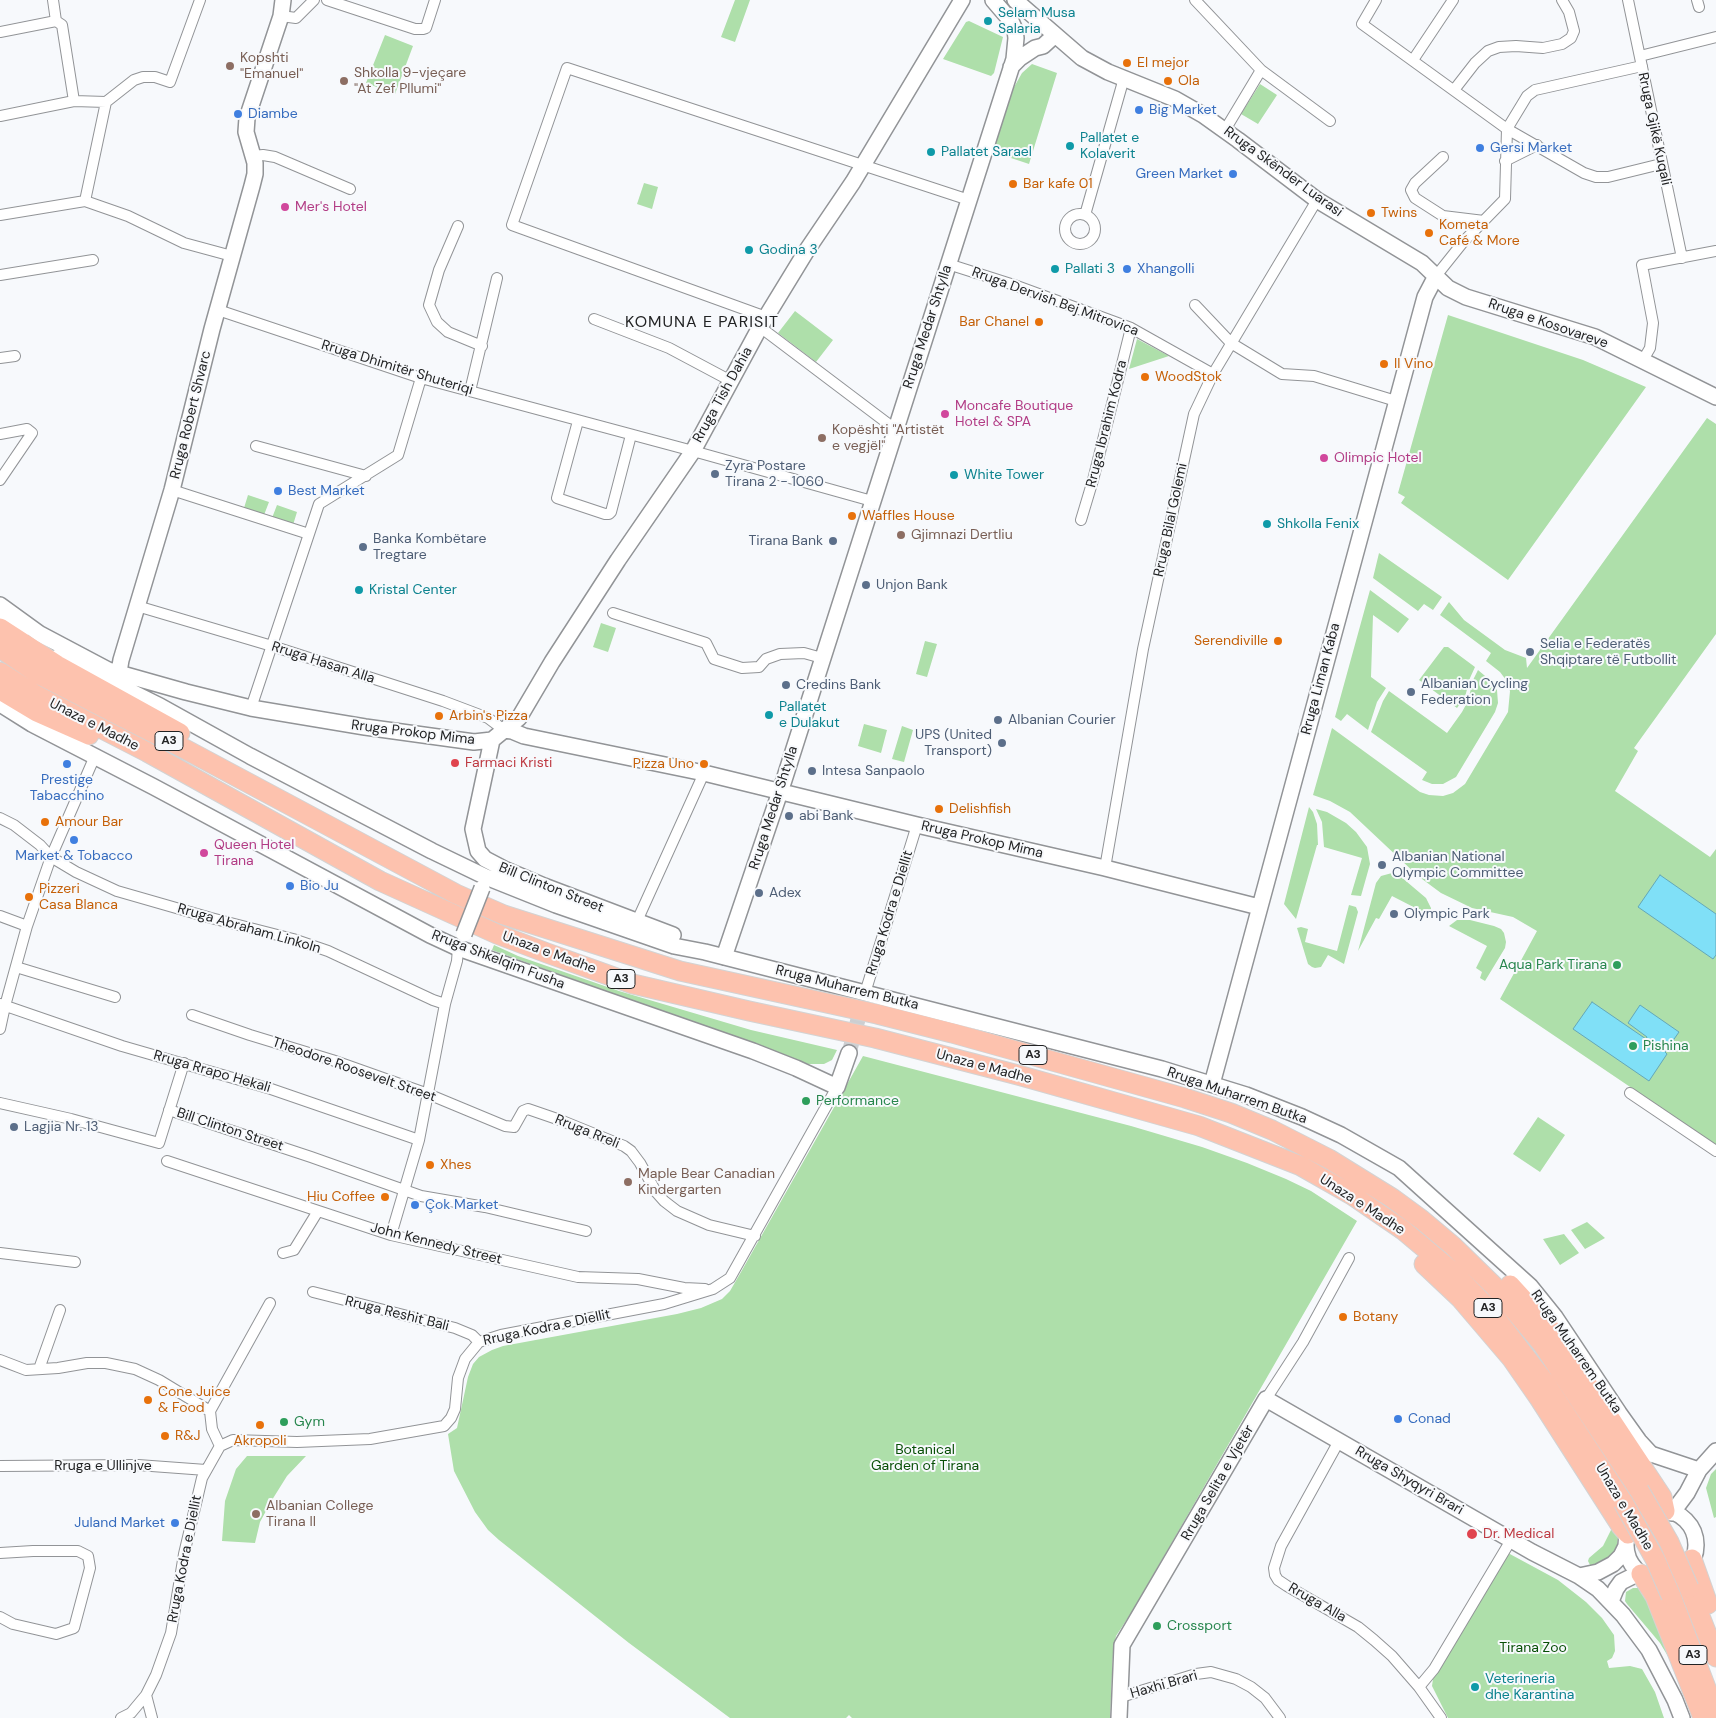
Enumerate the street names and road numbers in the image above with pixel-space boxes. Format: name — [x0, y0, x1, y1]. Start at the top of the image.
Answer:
street label: Rruga Gjikë Kuqali — [1634, 71, 1674, 187]
street label: Rruga Skënder Luarasi — [1220, 123, 1346, 221]
street label: Rruga Medar Shtylla — [900, 263, 956, 391]
street label: Rruga Dervish Bej Mitrovica — [969, 264, 1141, 340]
street label: Rruga e Kosovareve — [1486, 296, 1610, 352]
street label: Rruga Dhimitër Shuteriqi — [319, 337, 475, 399]
street label: Rruga Tish Dahia — [690, 344, 756, 446]
street label: Rruga Robert Shvarc — [167, 349, 215, 481]
street label: Rruga Ibrahim Kodra — [1083, 359, 1131, 489]
street label: Rruga Bilal Golemi — [1151, 462, 1191, 578]
street label: Rruga Liman Kaba — [1298, 621, 1344, 737]
street label: Rruga Hasan Alla — [269, 638, 377, 688]
street label: Unaza e Madhe — [46, 695, 142, 755]
street label: Rruga Prokop Mima — [350, 717, 476, 749]
road number: A3 — [155, 731, 183, 750]
street label: Rruga Medar Shtylla — [746, 744, 802, 872]
street label: Rruga Prokop Mima — [919, 818, 1045, 862]
street label: Rruga Kodra e Diellit — [863, 849, 917, 977]
street label: Bill Clinton Street — [496, 859, 606, 917]
street label: Rruga Abraham Linkoln — [175, 901, 323, 957]
street label: Rruga Shkelqim Fusha — [429, 927, 567, 993]
street label: Unaza e Madhe — [500, 928, 598, 978]
street label: Rruga Muharrem Butka — [774, 962, 920, 1014]
road number: A3 — [607, 970, 635, 989]
street label: Theodore Roosevelt Street — [270, 1034, 438, 1106]
street label: Unaza e Madhe — [934, 1046, 1034, 1088]
road number: A3 — [1019, 1046, 1047, 1064]
street label: Rruga Rrapo Hekali — [151, 1047, 273, 1097]
street label: Rruga Muharrem Butka — [1165, 1064, 1309, 1128]
street label: Bill Clinton Street — [174, 1105, 286, 1155]
street label: Rruga Rreli — [552, 1111, 622, 1153]
street label: Unaza e Madhe — [1316, 1171, 1408, 1239]
street label: John Kennedy Street — [369, 1220, 503, 1268]
street label: Rruga Muharrem Butka — [1527, 1287, 1625, 1417]
street label: Rruga Reshit Bali — [343, 1293, 451, 1335]
road number: A3 — [1474, 1299, 1502, 1318]
street label: Rruga Kodra e Diellit — [482, 1306, 612, 1350]
street label: Rruga Selita e Vjetër — [1178, 1422, 1258, 1544]
street label: Rruga Shyqyri Brari — [1352, 1443, 1466, 1519]
street label: Rruga e Ullinjve — [54, 1458, 152, 1474]
street label: Unaza e Madhe — [1591, 1460, 1657, 1554]
street label: Rruga Kodra e Diellit — [164, 1494, 206, 1624]
street label: Rruga Alla — [1285, 1580, 1349, 1626]
road number: A3 — [1679, 1646, 1707, 1664]
street label: Haxhi Brari — [1129, 1667, 1199, 1703]

